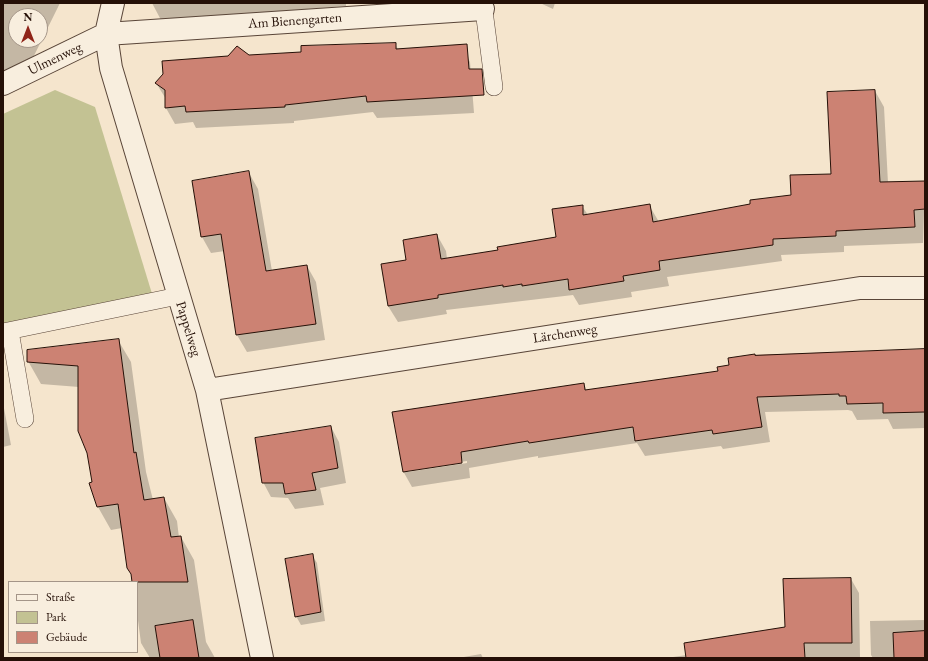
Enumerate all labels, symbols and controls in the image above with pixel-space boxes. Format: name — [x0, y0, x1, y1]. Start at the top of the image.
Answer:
north arrow — [8, 8, 48, 48]
street label: Am Bienengarten — [247, 9, 343, 33]
text: N — [24, 10, 32, 24]
street label: Ulmenweg — [25, 39, 85, 79]
street label: Pappelweg — [172, 299, 204, 359]
street label: Lärchenweg — [532, 321, 598, 347]
legend — [8, 581, 138, 653]
text: Straße — [46, 589, 75, 605]
text: Park — [46, 609, 66, 625]
text: Gebäude — [46, 629, 87, 645]

